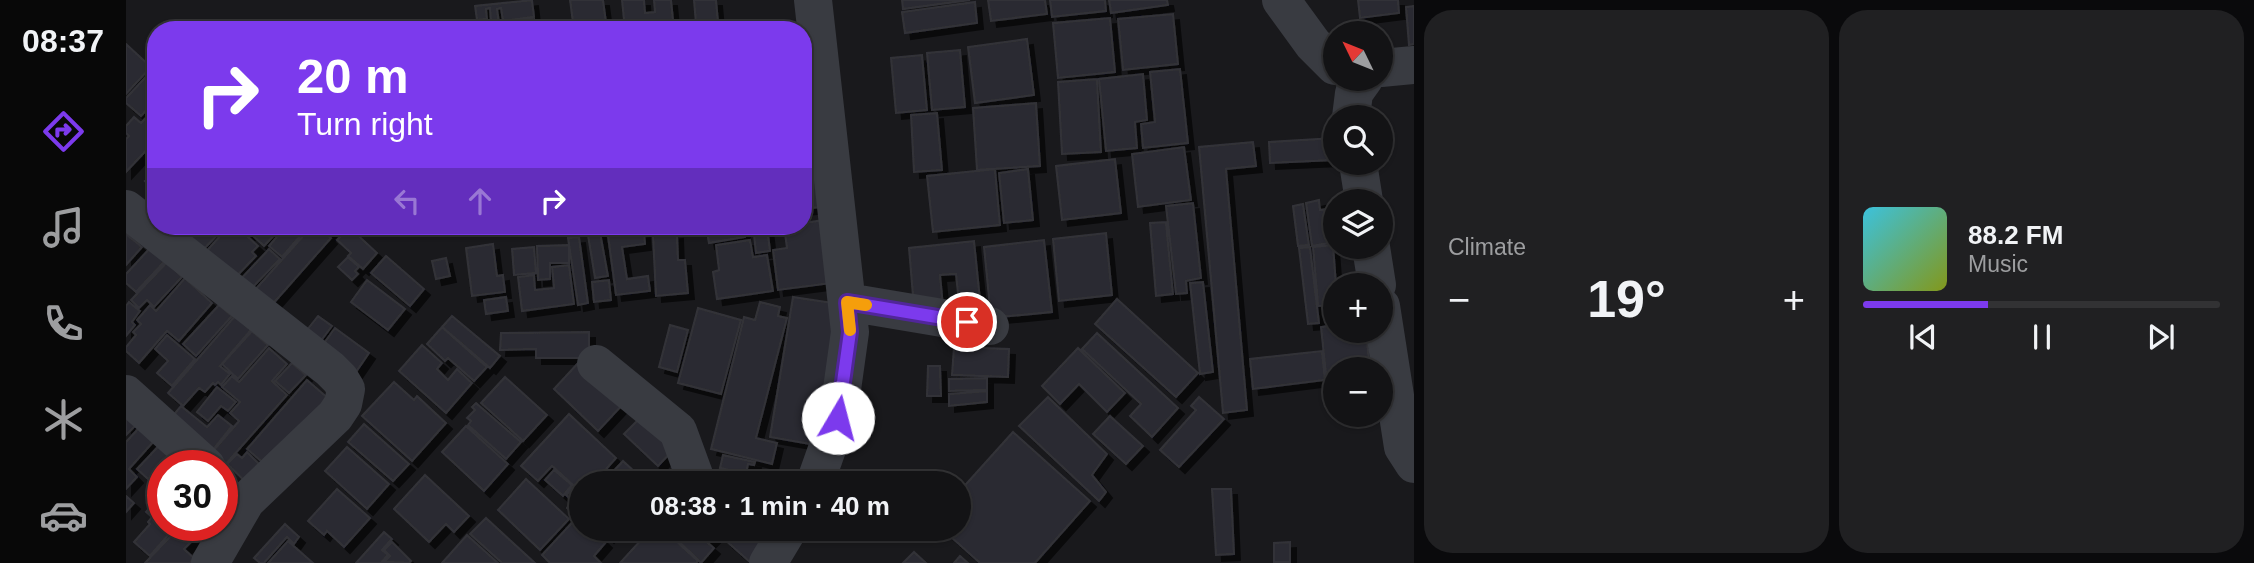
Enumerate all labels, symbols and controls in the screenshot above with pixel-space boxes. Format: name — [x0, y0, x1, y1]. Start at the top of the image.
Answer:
north arrow — [1323, 21, 1393, 91]
map controls — [1323, 21, 1393, 427]
text: 08:37 — [22, 23, 104, 59]
icon: right — [182, 49, 273, 140]
text: 20 m — [297, 49, 409, 103]
button: search — [1323, 105, 1393, 175]
text: Turn right — [297, 106, 433, 142]
icon: directions — [39, 107, 88, 156]
icon: left — [388, 182, 426, 220]
icon: ahead — [461, 182, 499, 220]
icon: right — [534, 182, 572, 220]
button: layers — [1323, 189, 1393, 259]
icon: music — [39, 203, 88, 252]
text: 88.2 FM — [1968, 220, 2063, 250]
text: Climate — [1448, 234, 1526, 260]
text: Music — [1968, 251, 2028, 277]
text: 19° — [1587, 270, 1666, 328]
button: + — [1323, 273, 1393, 343]
text: − — [1448, 279, 1470, 321]
text: + — [1783, 279, 1805, 321]
pin — [937, 292, 997, 352]
icon: phone — [39, 299, 88, 348]
icon: arrive — [948, 303, 986, 341]
icon: previous — [1904, 318, 1942, 356]
icon: pause — [2023, 318, 2061, 356]
icon: next — [2142, 318, 2180, 356]
button: − — [1323, 357, 1393, 427]
position arrow — [801, 381, 875, 455]
icon: climate — [39, 395, 88, 444]
speed limit sign: 30 — [147, 450, 238, 541]
icon: car — [39, 491, 88, 540]
text: 08:38 · 1 min · 40 m — [650, 491, 890, 521]

